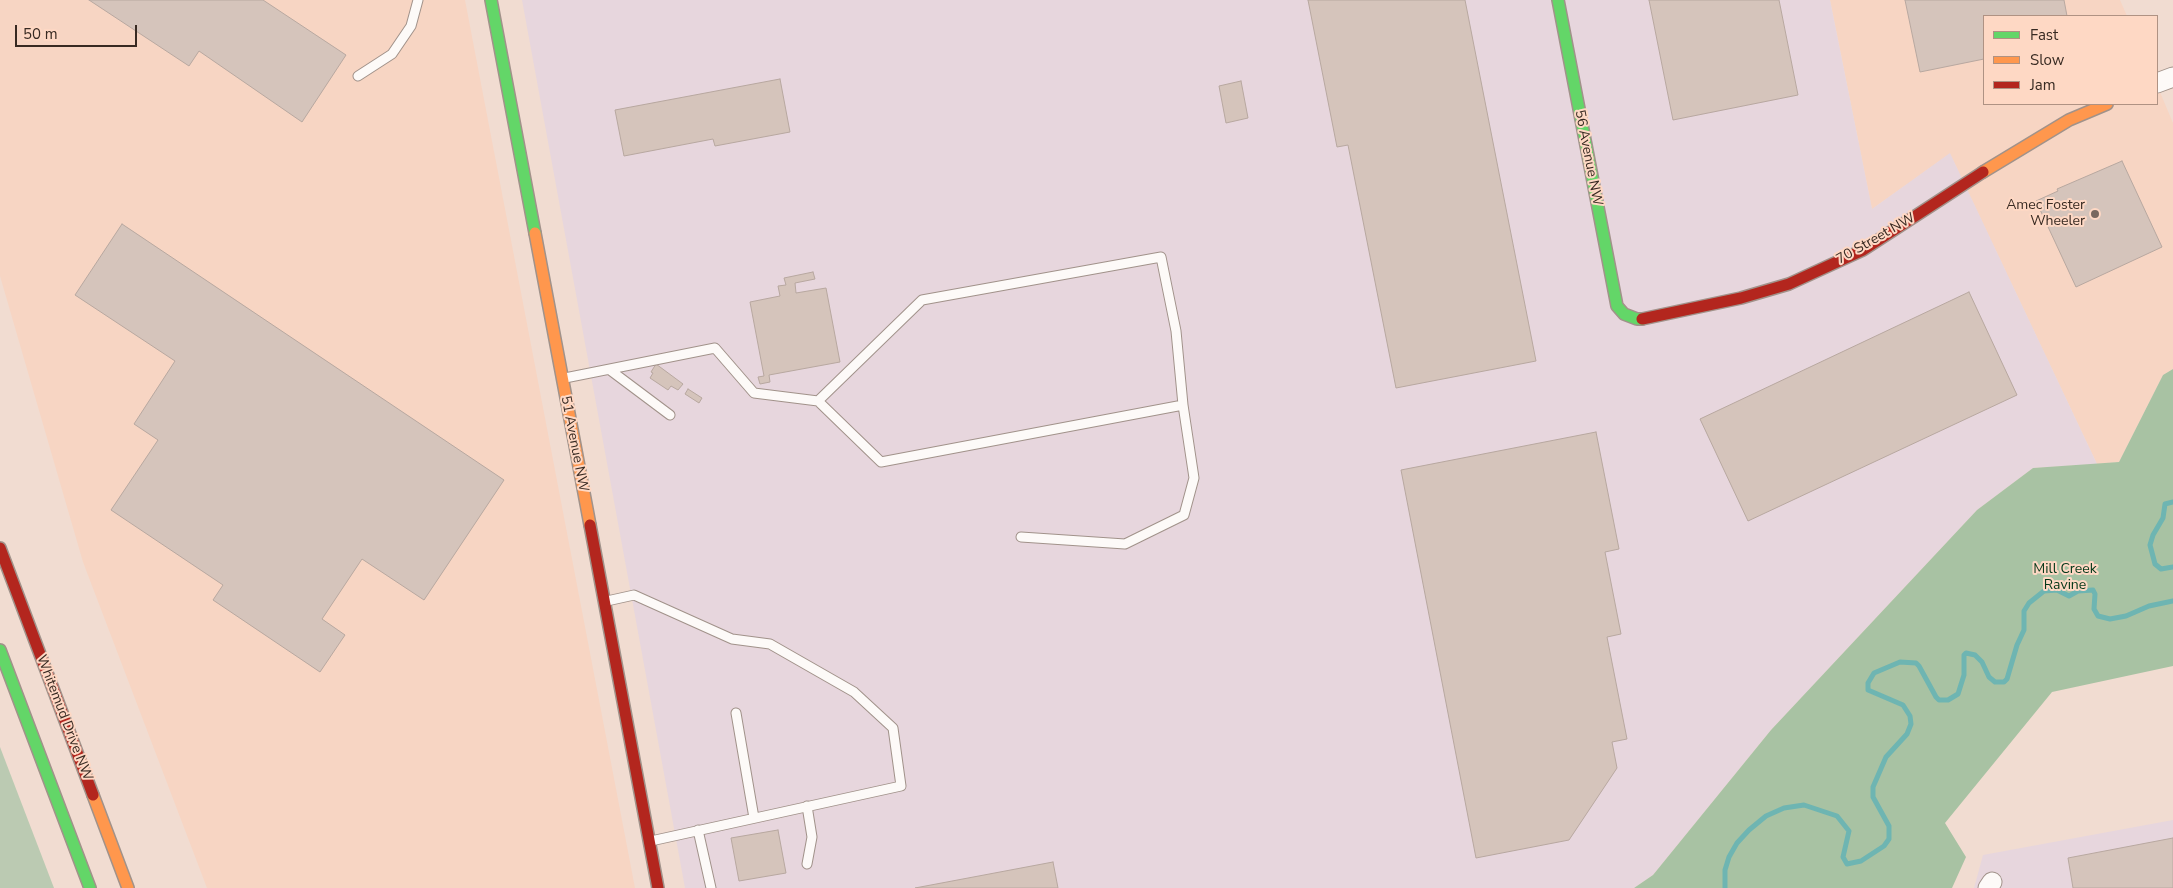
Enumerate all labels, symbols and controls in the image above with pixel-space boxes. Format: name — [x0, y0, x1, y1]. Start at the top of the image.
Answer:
scale bar — [18, 15, 140, 47]
legend — [1983, 15, 2158, 105]
text: 50 m — [23, 24, 58, 44]
text: Fast — [2030, 25, 2058, 45]
text: Slow — [2030, 50, 2064, 70]
text: Jam — [2030, 75, 2056, 95]
street label: 56 Avenue NW — [1570, 109, 1606, 207]
place label: Amec Foster Wheeler — [2006, 198, 2085, 230]
marker: Amec Foster Wheeler — [2089, 208, 2101, 220]
street label: 70 Street NW — [1834, 210, 1918, 268]
street label: 51 Avenue NW — [556, 395, 592, 493]
park label: Mill Creek Ravine — [2033, 562, 2097, 594]
street label: Whitemud Drive NW — [32, 653, 96, 783]

